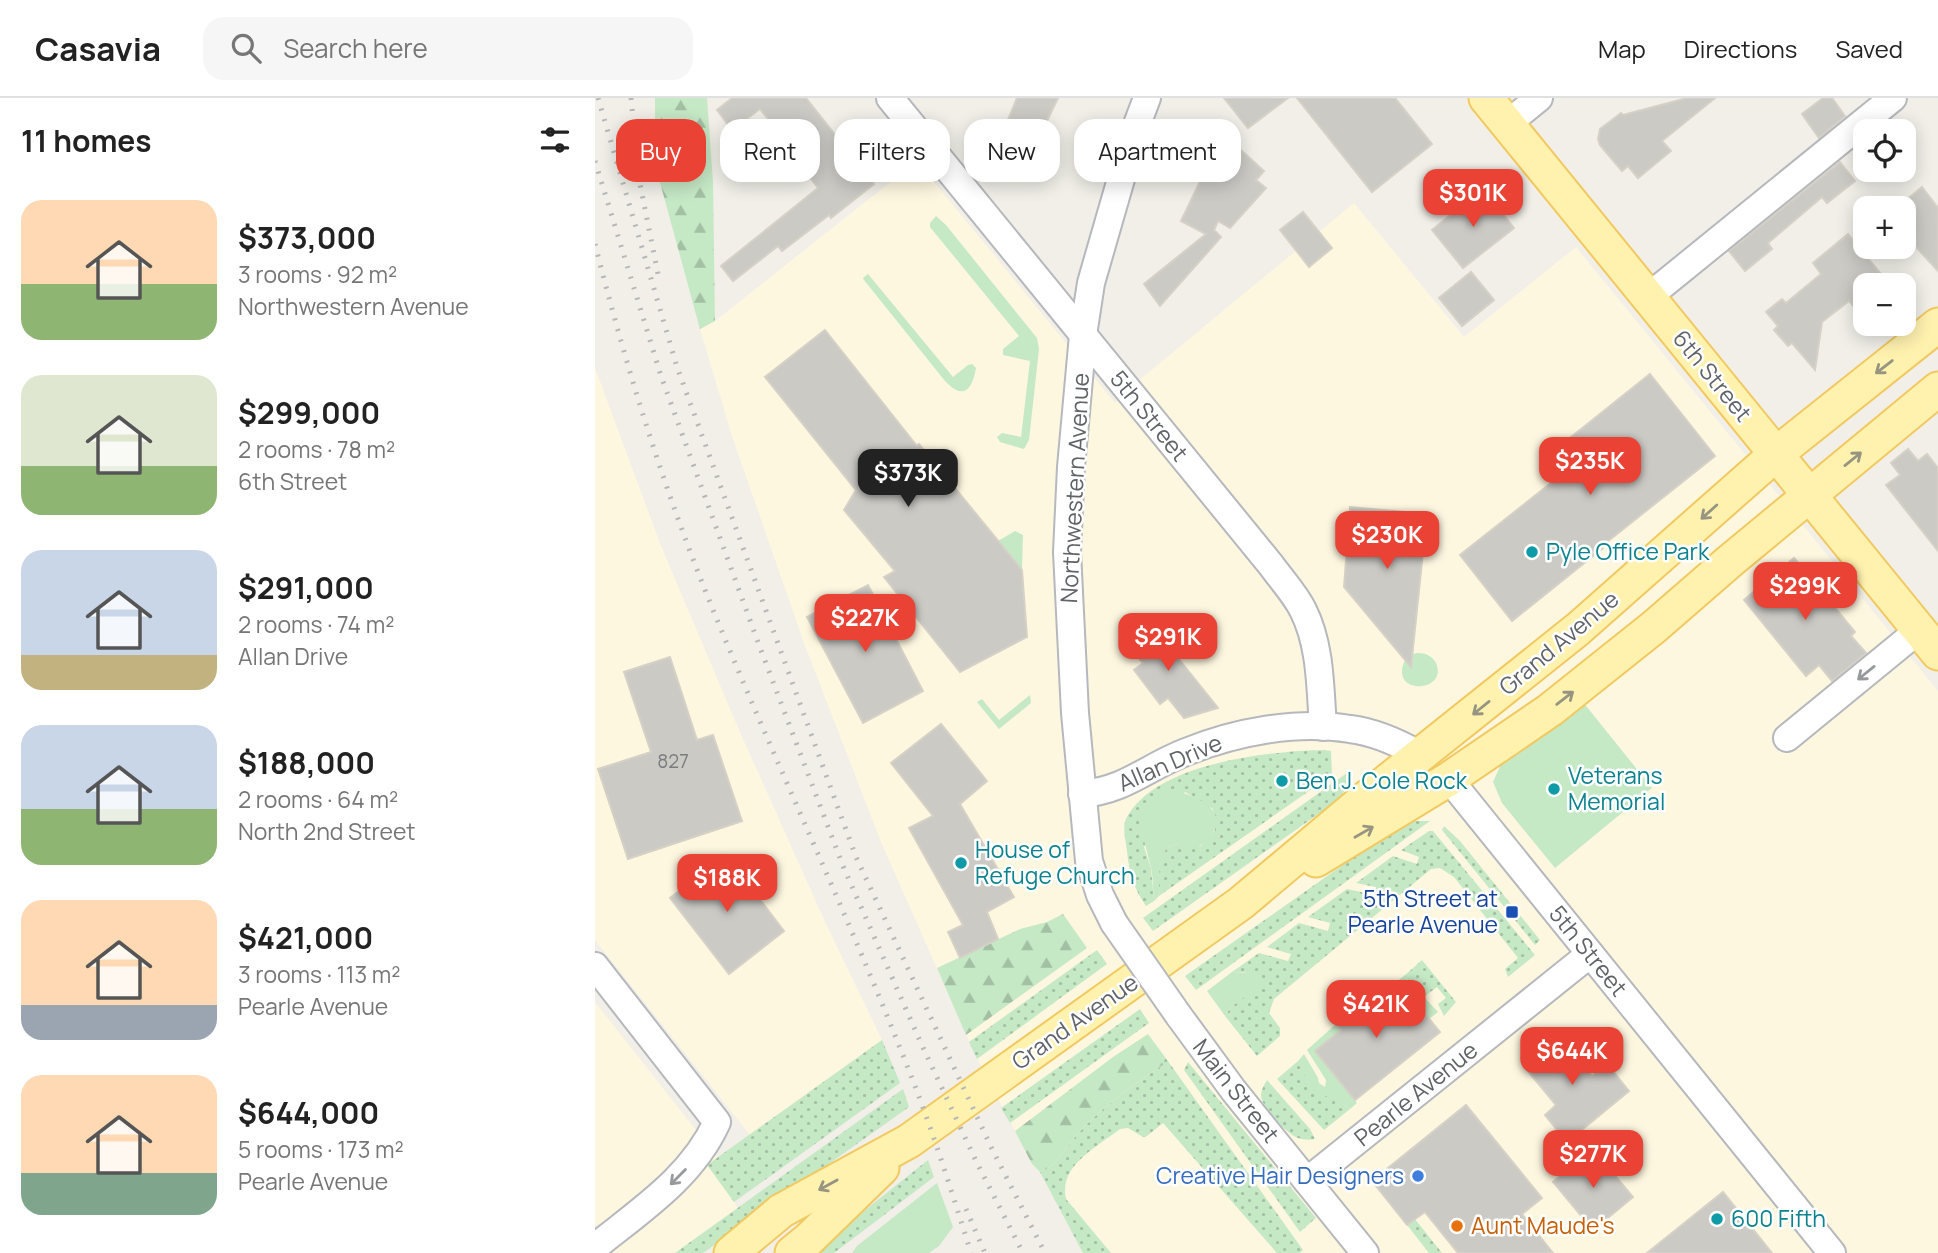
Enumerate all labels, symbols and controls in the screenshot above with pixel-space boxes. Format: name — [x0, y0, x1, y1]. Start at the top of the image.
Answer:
search box — [203, 17, 693, 80]
text: Casavia — [35, 26, 161, 71]
icon: search — [227, 29, 265, 67]
text: Search here — [283, 30, 428, 66]
text: Map — [1598, 32, 1646, 65]
text: Directions — [1684, 32, 1797, 65]
text: Saved — [1835, 32, 1903, 65]
chip: Buy — [616, 119, 706, 182]
chip: Rent — [720, 119, 820, 182]
chip: Filters — [834, 119, 950, 182]
chip: New — [964, 119, 1060, 182]
chip: Apartment — [1074, 119, 1241, 182]
map controls — [1853, 119, 1916, 336]
button: locate — [1853, 119, 1916, 182]
text: 11 homes — [21, 120, 152, 161]
icon: filters — [536, 121, 574, 159]
pin: $301K — [1424, 170, 1522, 229]
text: $301K — [1439, 176, 1507, 208]
button: + — [1853, 196, 1916, 259]
text: $373,000 — [238, 217, 376, 258]
icon: home — [77, 228, 161, 312]
text: 3 rooms · 92 m² — [238, 258, 397, 290]
button: − — [1853, 273, 1916, 336]
text: Northwestern Avenue — [238, 290, 469, 322]
street label: 6th Street — [1666, 323, 1760, 428]
one-way arrow — [1876, 360, 1894, 375]
street label: 5th Street — [1103, 363, 1196, 468]
street label: Northwestern Avenue — [1052, 372, 1096, 604]
text: $299,000 — [238, 392, 380, 433]
icon: home — [77, 403, 161, 487]
text: 2 rooms · 78 m² — [238, 433, 395, 465]
pin: $235K — [1541, 438, 1639, 497]
text: $235K — [1555, 444, 1625, 476]
pin: $373K — [859, 450, 957, 509]
one-way arrow — [1844, 451, 1862, 466]
text: $373K — [874, 456, 942, 488]
text: 6th Street — [238, 465, 347, 497]
one-way arrow — [1701, 504, 1718, 521]
pin: $230K — [1338, 512, 1436, 571]
text: $230K — [1351, 518, 1423, 550]
place label: Pyle Office Park — [1546, 535, 1710, 567]
marker: Pyle Office Park — [1524, 544, 1540, 560]
pin: $299K — [1756, 562, 1854, 622]
text: $291,000 — [238, 567, 374, 608]
text: $299K — [1769, 569, 1841, 601]
icon: home — [77, 578, 161, 662]
street label: Grand Avenue — [1492, 583, 1625, 702]
pin: $227K — [816, 594, 914, 654]
text: $227K — [831, 601, 900, 633]
text: 2 rooms · 74 m² — [238, 608, 394, 640]
pin: $291K — [1119, 614, 1217, 673]
text: $291K — [1134, 620, 1202, 652]
text: Allan Drive — [238, 640, 348, 672]
one-way arrow — [1858, 665, 1876, 681]
one-way arrow — [1555, 690, 1574, 705]
one-way arrow — [1472, 700, 1490, 716]
street label: Allan Drive — [1113, 726, 1227, 798]
text: $188,000 — [238, 742, 375, 783]
house number: 827 — [657, 748, 689, 774]
icon: home — [77, 753, 161, 837]
place label: Veterans Memorial — [1568, 759, 1665, 817]
place label: Ben J. Cole Rock — [1296, 764, 1468, 796]
marker: Ben J. Cole Rock — [1274, 773, 1290, 789]
marker: Veterans Memorial — [1546, 781, 1562, 797]
text: 2 rooms · 64 m² — [238, 783, 398, 815]
text: North 2nd Street — [238, 815, 416, 847]
one-way arrow — [1353, 825, 1374, 838]
place label: House of Refuge Church — [975, 833, 1135, 891]
pin: $188K — [678, 854, 776, 914]
marker: House of Refuge Church — [953, 855, 969, 871]
text: $188K — [693, 861, 761, 893]
place label: 5th Street at Pearle Avenue — [1348, 882, 1498, 940]
street label: 5th Street — [1542, 898, 1635, 1003]
marker: 5th Street at Pearle Avenue — [1504, 904, 1520, 920]
text: $421,000 — [238, 917, 373, 958]
icon: home — [77, 928, 161, 1012]
text: 3 rooms · 113 m² — [238, 958, 401, 990]
street label: Grand Avenue — [1005, 966, 1144, 1077]
pin: $421K — [1327, 981, 1425, 1040]
text: $421K — [1342, 987, 1410, 1019]
text: Pearle Avenue — [238, 990, 388, 1022]
pin: $644K — [1523, 1028, 1621, 1087]
street label: Main Street — [1186, 1032, 1287, 1149]
street label: Pearle Avenue — [1347, 1034, 1484, 1153]
text: $644K — [1536, 1034, 1608, 1066]
text: $644,000 — [238, 1092, 379, 1133]
icon: home — [77, 1103, 161, 1187]
pin: $277K — [1544, 1130, 1642, 1190]
text: 5 rooms · 173 m² — [238, 1133, 404, 1165]
text: $277K — [1559, 1137, 1627, 1169]
place label: Creative Hair Designers — [1156, 1159, 1404, 1191]
text: Pearle Avenue — [238, 1165, 388, 1197]
marker: Creative Hair Designers — [1410, 1168, 1426, 1184]
one-way arrow — [670, 1169, 687, 1186]
one-way arrow — [818, 1178, 838, 1192]
place label: 600 Fifth — [1731, 1202, 1826, 1234]
place label: Aunt Maude's — [1471, 1209, 1615, 1241]
marker: 600 Fifth — [1709, 1211, 1725, 1227]
marker: Aunt Maude's — [1449, 1218, 1465, 1234]

